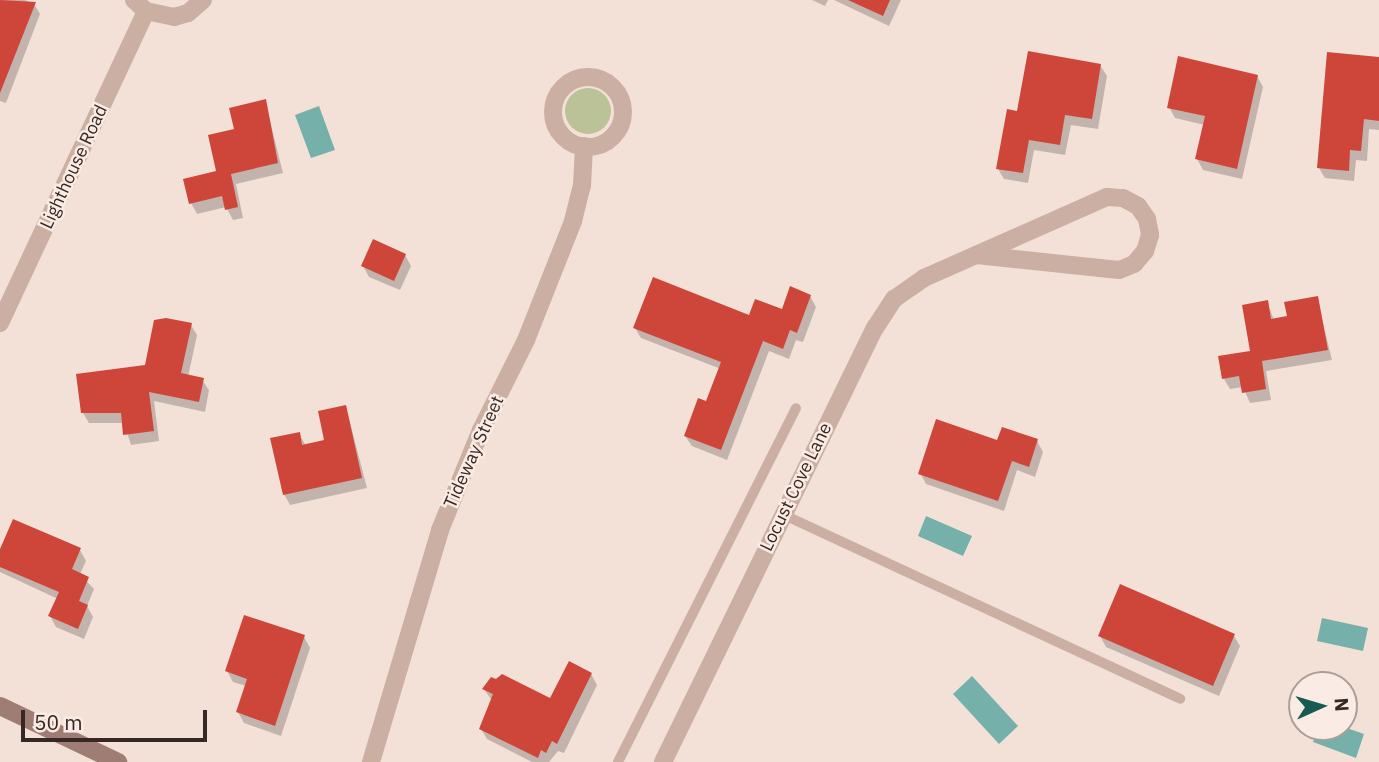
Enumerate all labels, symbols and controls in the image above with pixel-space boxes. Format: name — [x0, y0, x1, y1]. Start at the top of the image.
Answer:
street label: Lighthouse Road — [36, 102, 112, 232]
street label: Tideway Street — [440, 392, 508, 512]
street label: Locust Cove Lane — [756, 419, 836, 555]
north arrow — [1288, 671, 1358, 741]
scale bar — [24, 696, 210, 740]
text: N — [1330, 697, 1354, 712]
text: 50 m — [34, 708, 83, 736]

